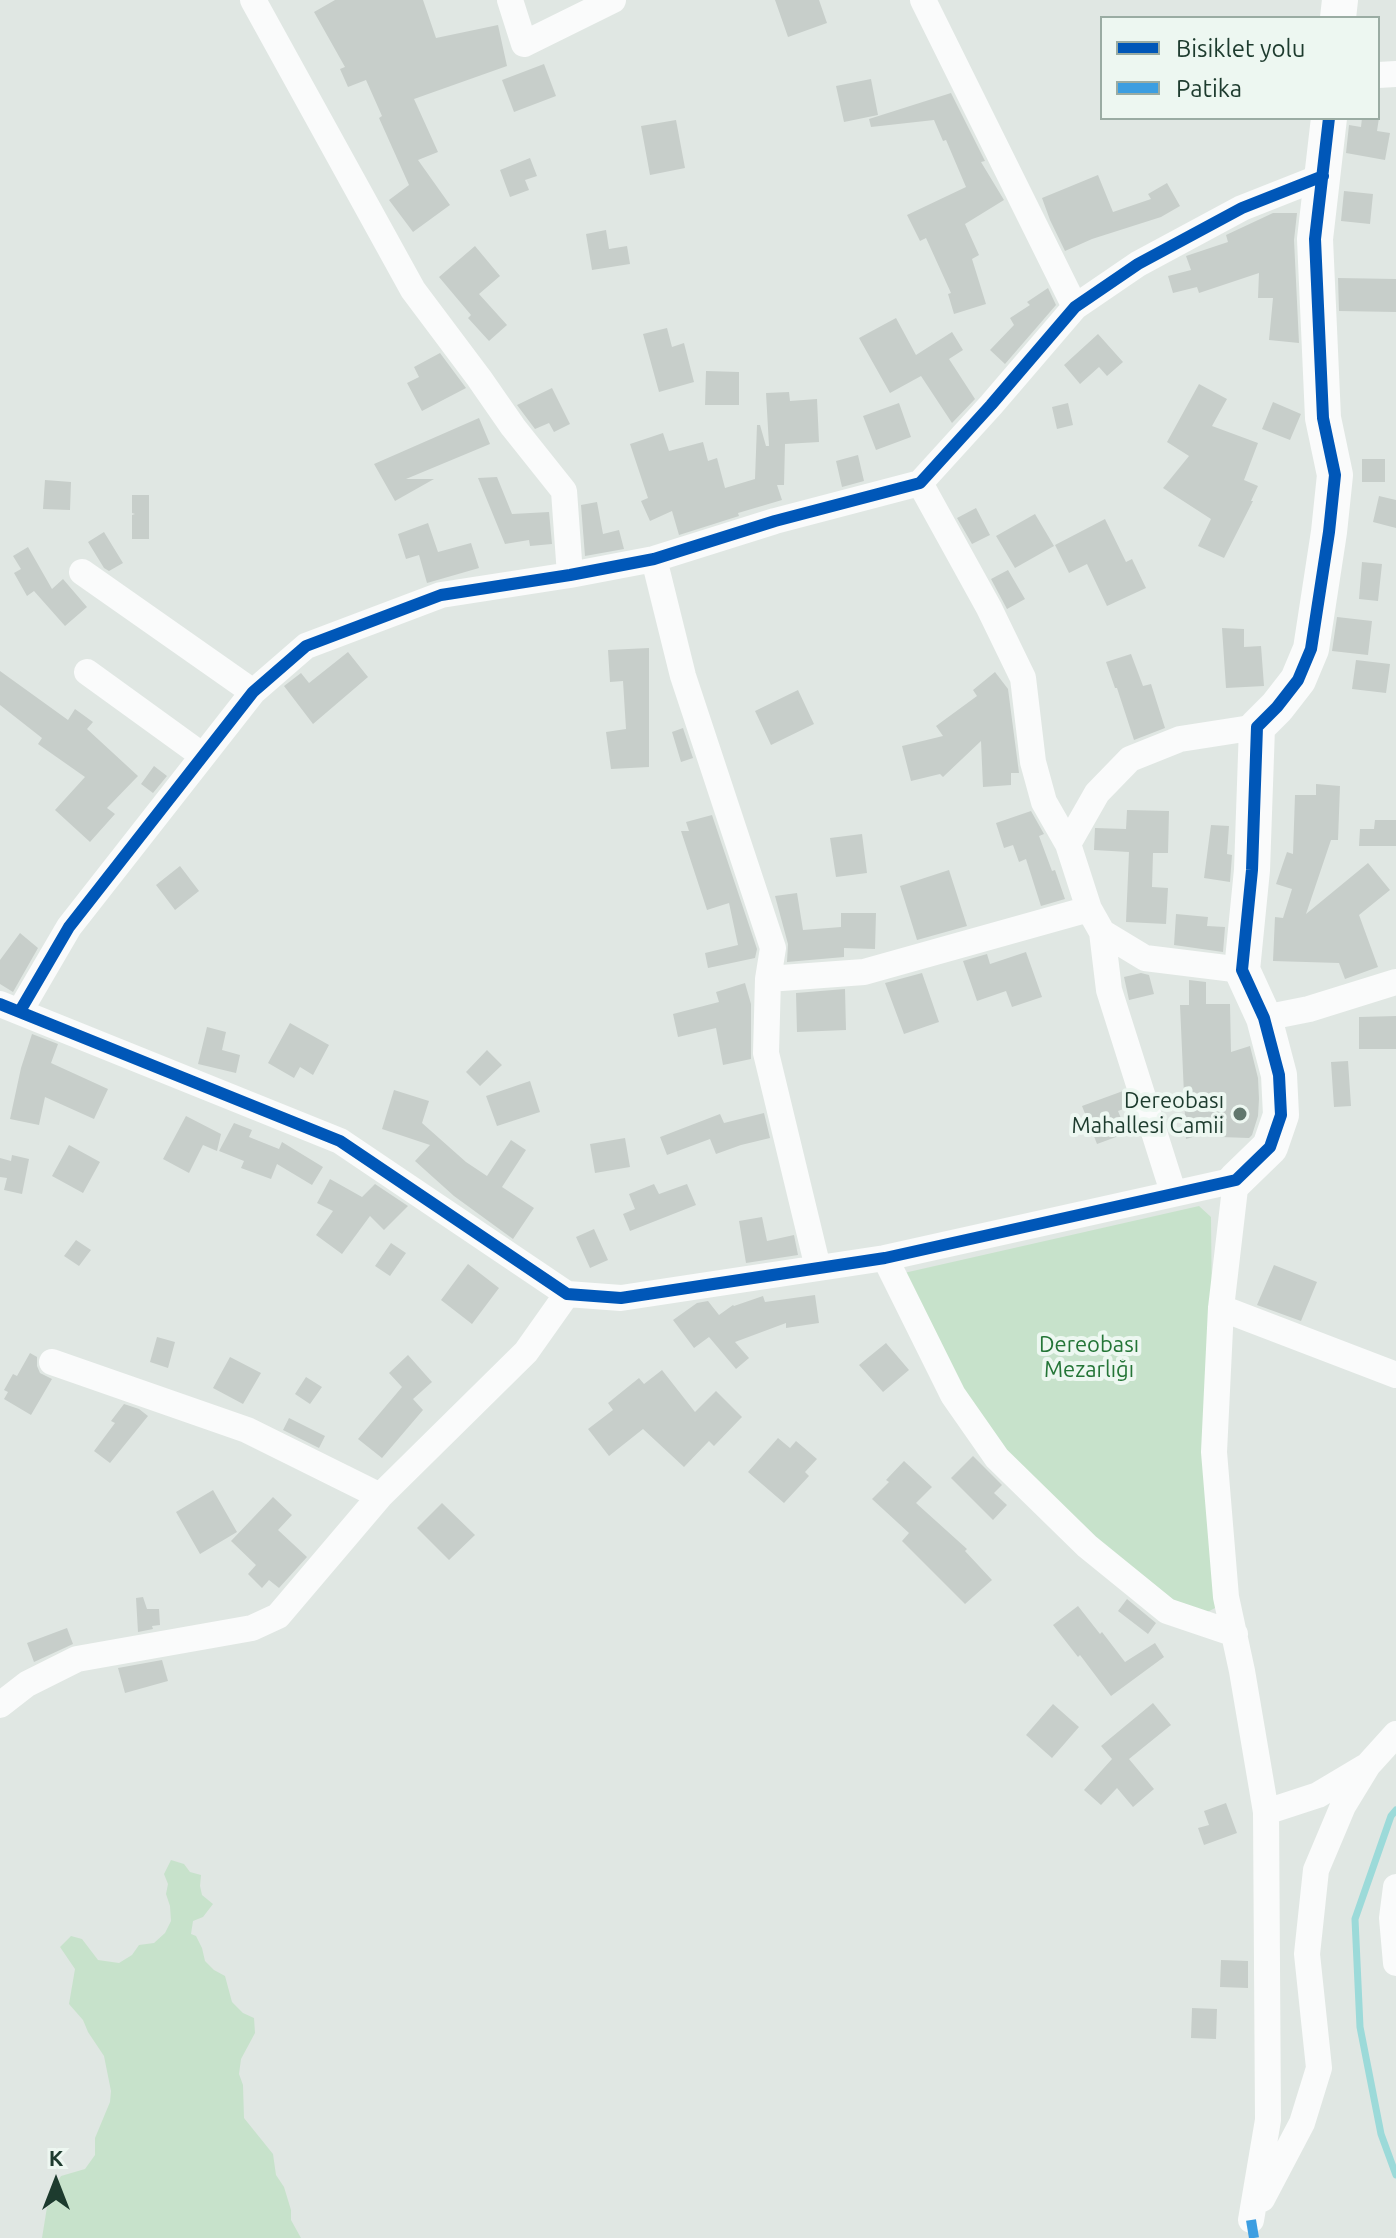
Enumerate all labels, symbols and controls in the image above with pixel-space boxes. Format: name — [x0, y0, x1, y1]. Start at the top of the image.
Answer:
legend — [1100, 16, 1380, 120]
text: Bisiklet yolu — [1176, 35, 1305, 62]
text: Patika — [1176, 75, 1242, 102]
place label: Dereobası Mahallesi Camii — [1072, 1088, 1224, 1140]
marker: Dereobası Mahallesi Camii — [1231, 1105, 1249, 1123]
park label: Dereobası Mezarlığı — [1039, 1332, 1139, 1384]
north arrow — [16, 2142, 96, 2222]
text: K — [49, 2145, 63, 2170]

